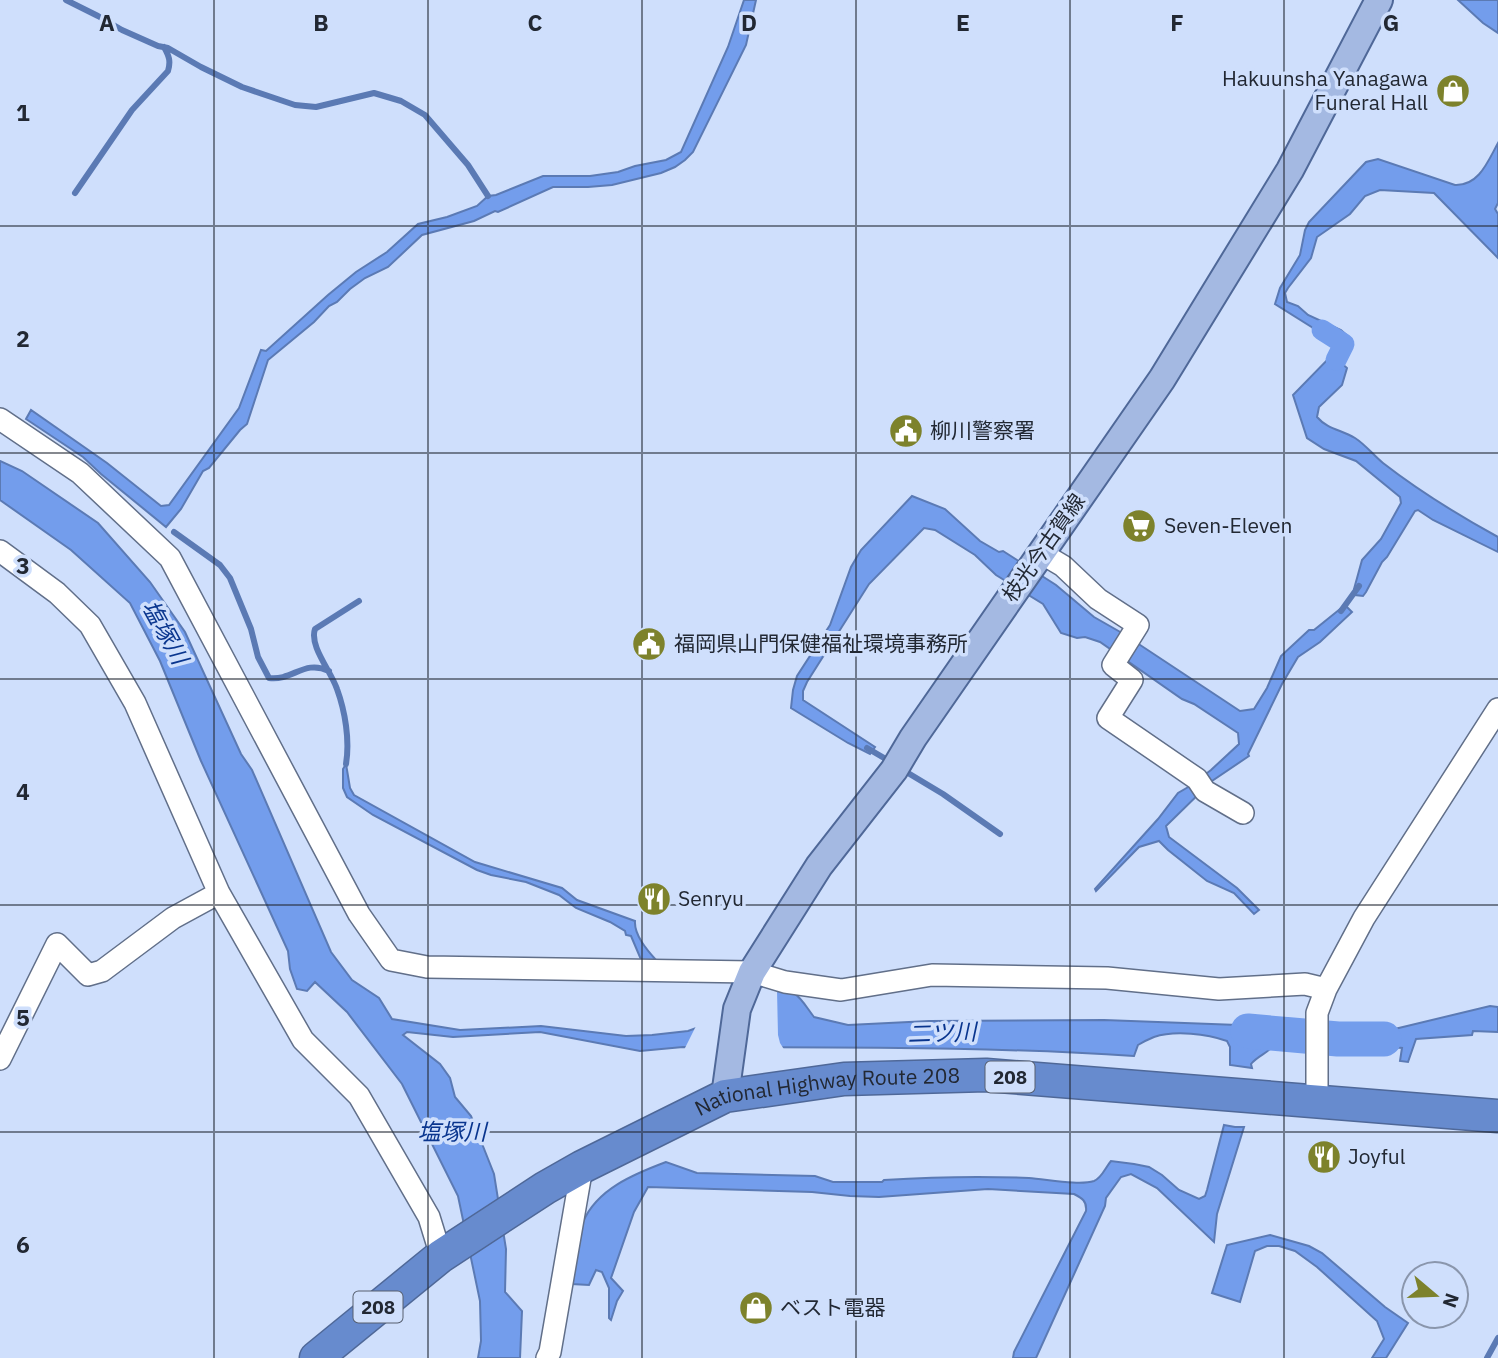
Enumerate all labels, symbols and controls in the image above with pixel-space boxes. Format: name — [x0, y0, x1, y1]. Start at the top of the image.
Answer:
text: A — [99, 7, 115, 37]
text: B — [313, 7, 329, 37]
text: C — [528, 7, 543, 37]
text: D — [741, 7, 757, 37]
text: E — [956, 7, 970, 37]
text: F — [1170, 7, 1184, 37]
text: G — [1383, 7, 1399, 37]
place label: Hakuunsha Yanagawa Funeral Hall — [1222, 64, 1428, 116]
shop icon: Hakuunsha Yanagawa Funeral Hall — [1434, 72, 1472, 110]
text: 1 — [16, 97, 30, 127]
text: 2 — [16, 323, 30, 353]
public building icon: 柳川警察署 — [887, 412, 925, 450]
place label: 柳川警察署 — [930, 416, 1035, 444]
street label: 枝光今古賀線 — [996, 488, 1091, 607]
supermarket icon: Seven-Eleven — [1120, 507, 1158, 545]
place label: Seven-Eleven — [1164, 511, 1293, 539]
text: 3 — [16, 550, 30, 580]
water label: 塩塚川 — [136, 594, 197, 672]
public building icon: 福岡県山門保健福祉環境事務所 — [630, 625, 668, 663]
place label: 福岡県山門保健福祉環境事務所 — [674, 629, 968, 657]
text: 4 — [16, 776, 30, 806]
restaurant icon: Senryu — [635, 880, 673, 918]
place label: Senryu — [678, 884, 744, 912]
text: 5 — [16, 1002, 30, 1032]
water label: 二ツ川 — [907, 1016, 980, 1048]
street label: National Highway Route 208 — [690, 1061, 960, 1122]
road number: 208 — [986, 1062, 1034, 1092]
water label: 塩塚川 — [418, 1116, 490, 1146]
restaurant icon: Joyful — [1305, 1138, 1343, 1176]
place label: Joyful — [1348, 1142, 1406, 1170]
text: 6 — [16, 1229, 30, 1259]
north arrow — [1400, 1260, 1470, 1330]
shop icon: ベスト電器 — [737, 1289, 775, 1327]
text: N — [1437, 1290, 1465, 1311]
road number: 208 — [354, 1292, 402, 1322]
place label: ベスト電器 — [780, 1293, 885, 1321]

